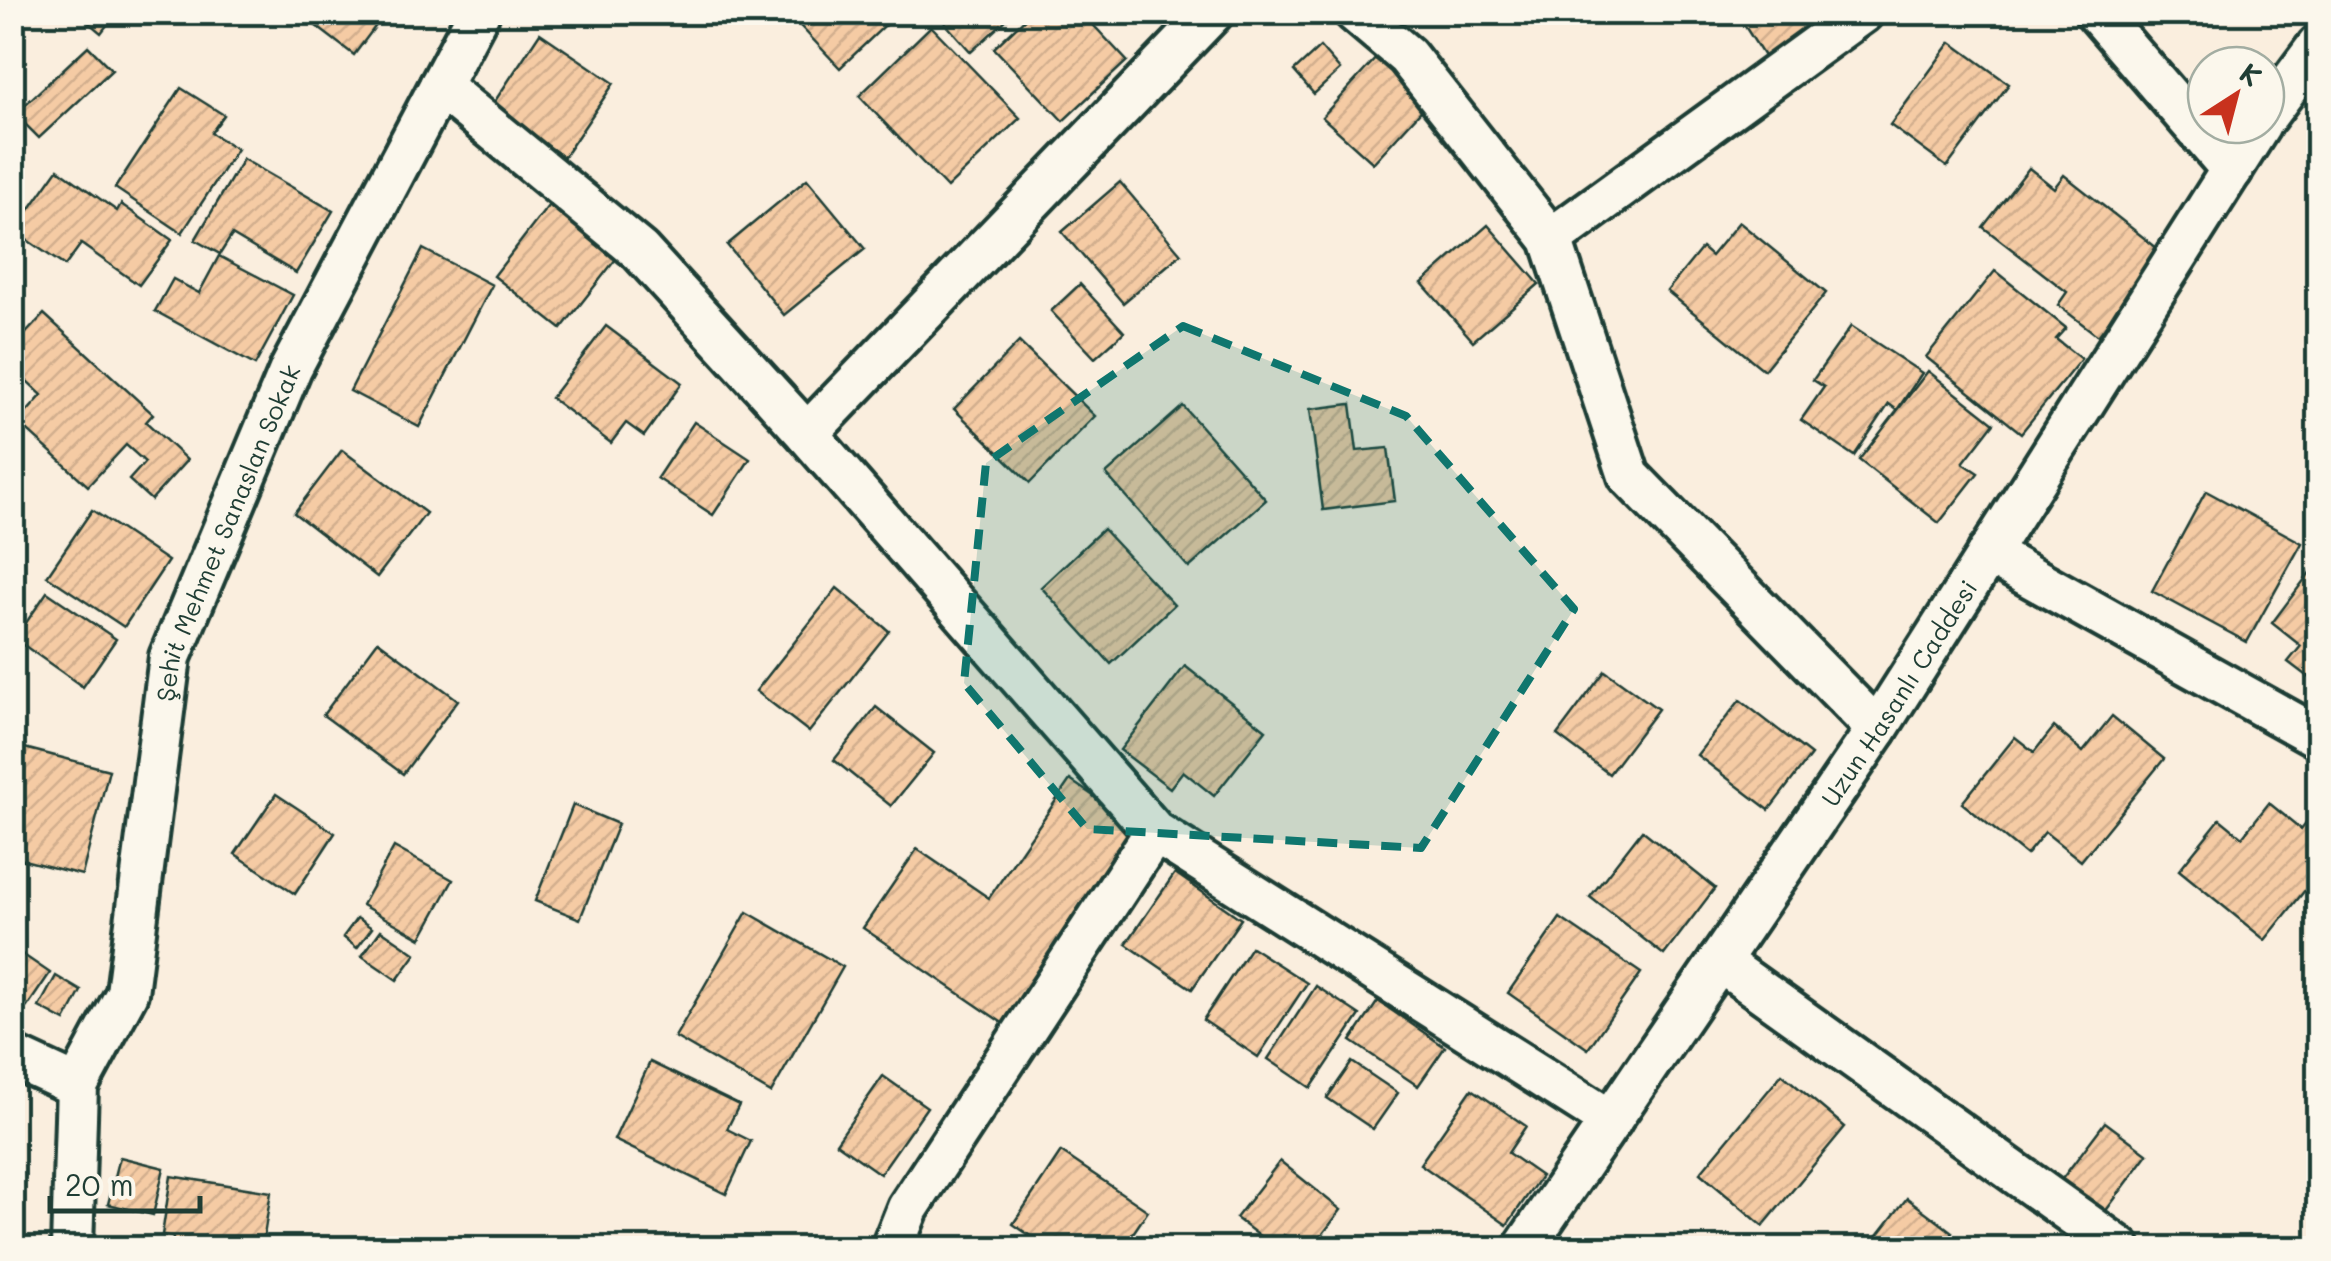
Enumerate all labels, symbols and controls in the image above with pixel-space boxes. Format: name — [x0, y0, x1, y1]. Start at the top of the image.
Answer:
north arrow — [2186, 45, 2286, 145]
text: K — [2233, 54, 2269, 94]
street label: Şehit Mehmet Sanaslan Sokak — [148, 360, 307, 703]
street label: Uzun Hasanlı Caddesi — [1813, 573, 1984, 812]
scale bar — [50, 1151, 200, 1213]
text: 20 m — [65, 1164, 134, 1204]

